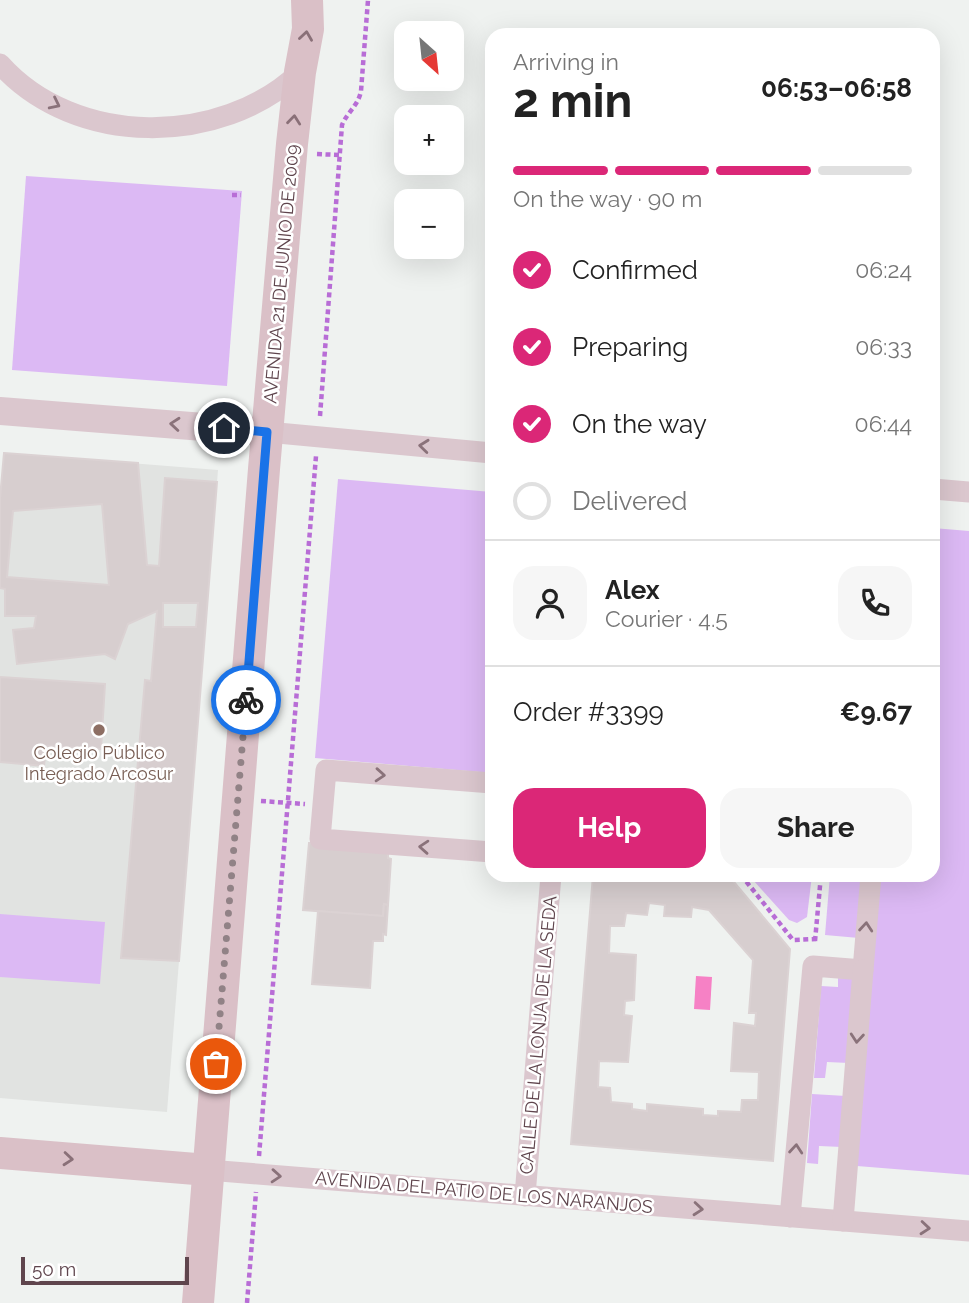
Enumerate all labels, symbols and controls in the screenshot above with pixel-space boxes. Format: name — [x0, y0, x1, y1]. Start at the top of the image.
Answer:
north arrow — [394, 21, 464, 91]
map controls — [394, 21, 464, 259]
one-way arrow — [298, 30, 313, 42]
text: Arriving in — [513, 48, 619, 75]
text: 06:53–06:58 — [761, 73, 912, 103]
text: 2 min — [513, 74, 632, 128]
one-way arrow — [48, 96, 60, 110]
button: + — [394, 105, 464, 175]
one-way arrow — [287, 114, 302, 126]
street label: AVENIDA 21 DE JUNIO DE 2009 — [259, 144, 303, 404]
text: On the way · 90 m — [513, 185, 702, 212]
button: − — [394, 189, 464, 259]
icon: check — [513, 251, 551, 289]
text: Confirmed — [572, 255, 698, 285]
text: 06:24 — [855, 256, 912, 283]
icon: check — [513, 328, 551, 366]
text: Preparing — [572, 332, 688, 362]
text: 06:33 — [855, 333, 912, 360]
pin — [194, 398, 254, 458]
icon: check — [513, 405, 551, 443]
icon: home — [205, 409, 243, 447]
text: On the way — [572, 409, 707, 439]
text: 06:44 — [855, 410, 912, 437]
one-way arrow — [169, 417, 180, 432]
one-way arrow — [418, 439, 429, 454]
text: Delivered — [572, 486, 687, 516]
button: person — [513, 566, 587, 640]
button: phone — [838, 566, 912, 640]
text: Alex — [605, 575, 660, 605]
text: Courier · 4.5 — [605, 605, 728, 632]
courier — [211, 665, 281, 735]
icon: bike — [227, 681, 265, 719]
text: Order #3399 — [513, 697, 664, 727]
text: €9.67 — [840, 697, 912, 727]
marker: Colegio Público Integrado Arcosur — [91, 722, 107, 738]
place label: Colegio Público Integrado Arcosur — [25, 742, 174, 784]
one-way arrow — [375, 767, 386, 782]
button: Help — [513, 788, 706, 868]
button: Share — [720, 788, 912, 868]
one-way arrow — [418, 840, 429, 855]
street label: CALLE DE LA LONJA DE LA SEDA — [515, 895, 561, 1175]
one-way arrow — [858, 921, 873, 932]
one-way arrow — [850, 1033, 865, 1044]
pin — [186, 1034, 246, 1094]
icon: bag — [197, 1045, 235, 1083]
one-way arrow — [788, 1143, 803, 1154]
one-way arrow — [63, 1151, 74, 1166]
street label: AVENIDA DEL PATIO DE LOS NARANJOS — [314, 1167, 654, 1217]
one-way arrow — [270, 1168, 281, 1183]
one-way arrow — [693, 1201, 704, 1216]
one-way arrow — [919, 1220, 930, 1235]
scale bar — [21, 1254, 189, 1286]
text: 50 m — [32, 1258, 76, 1280]

